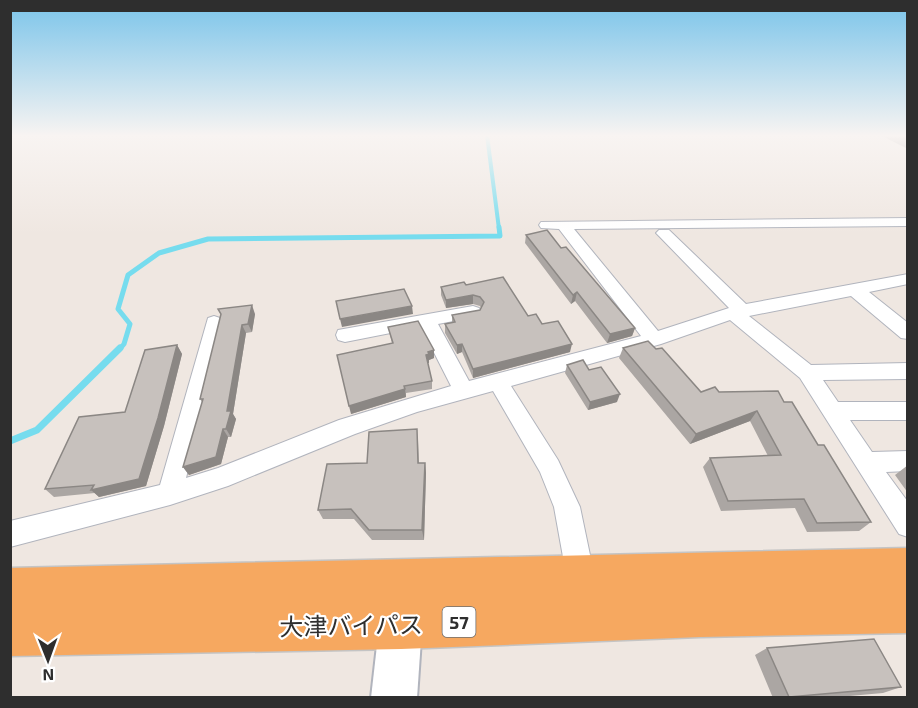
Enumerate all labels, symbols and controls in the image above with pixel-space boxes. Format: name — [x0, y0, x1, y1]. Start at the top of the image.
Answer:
road number: 57 — [442, 607, 476, 637]
street label: 大津バイパス — [279, 609, 423, 641]
north arrow — [18, 630, 78, 690]
text: N — [42, 666, 54, 685]

